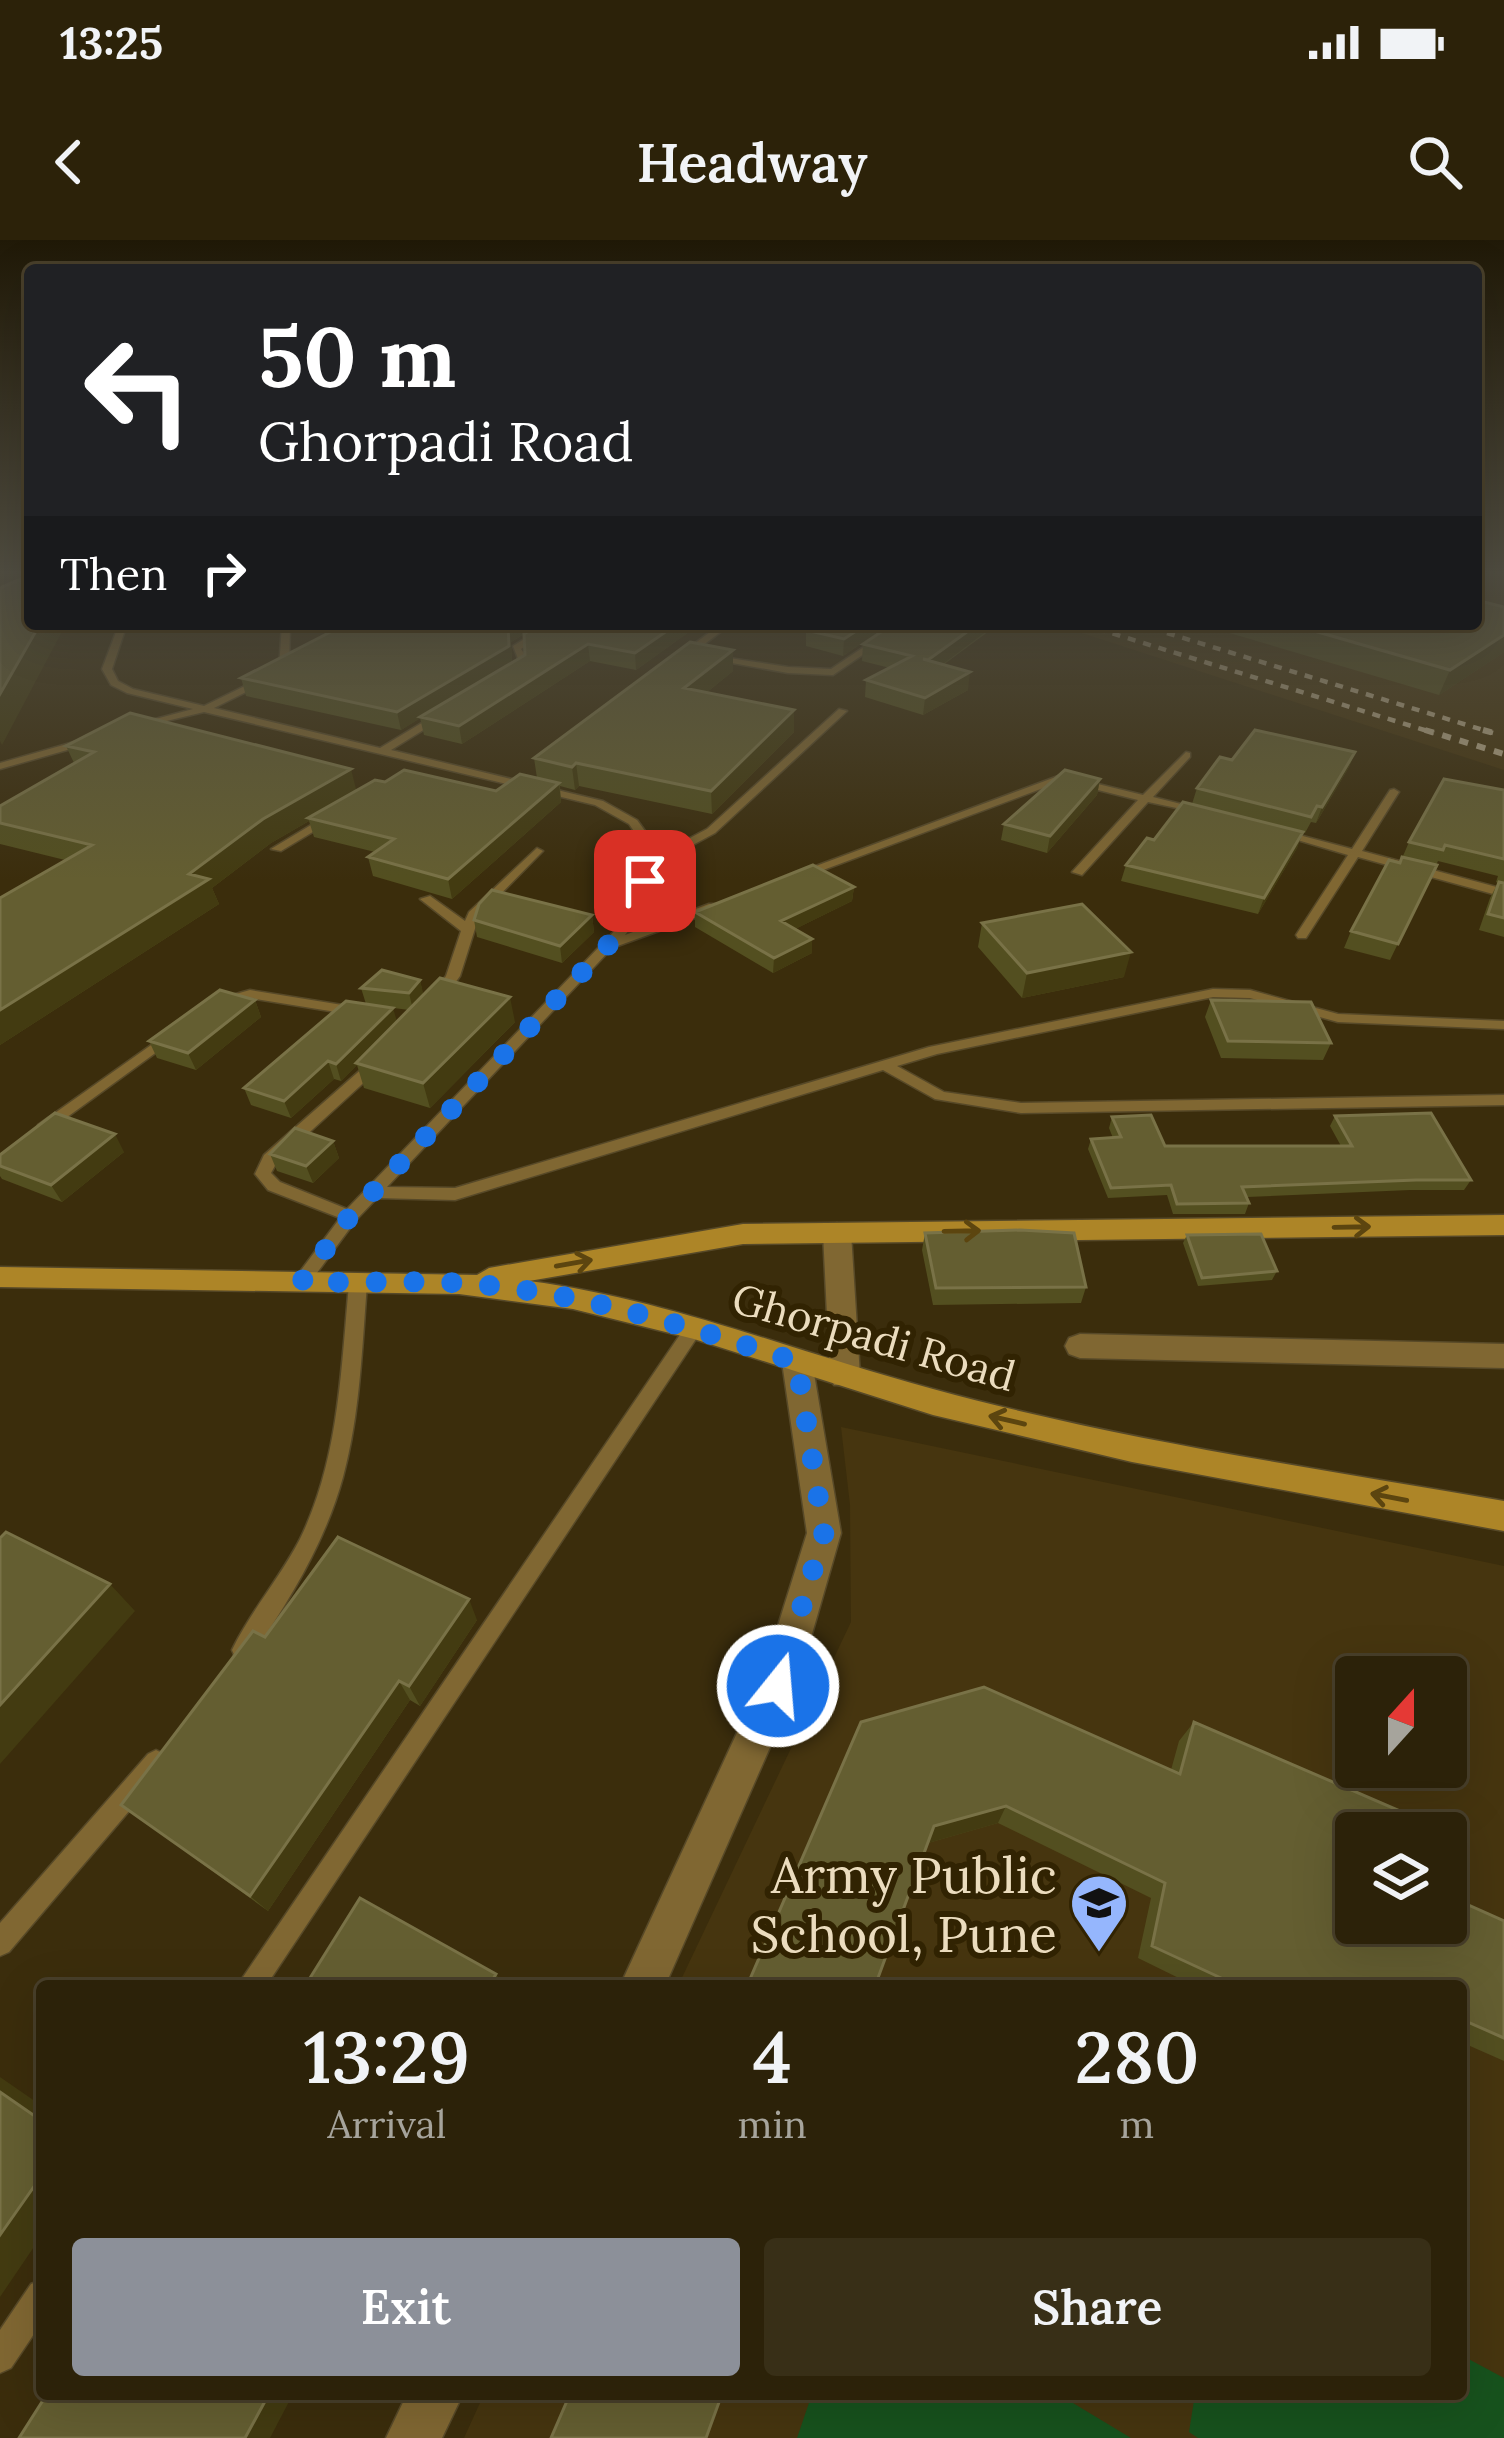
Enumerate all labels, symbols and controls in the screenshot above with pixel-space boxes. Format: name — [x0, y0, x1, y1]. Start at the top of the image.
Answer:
text: 13:25 — [60, 14, 163, 71]
text: Headway — [637, 128, 867, 197]
icon: back — [36, 129, 102, 195]
icon: search — [1402, 129, 1468, 195]
text: 50 m — [258, 302, 456, 410]
icon: left — [60, 312, 216, 468]
text: Ghorpadi Road — [258, 407, 633, 476]
icon: right — [191, 540, 257, 606]
text: Then — [60, 545, 167, 602]
pin — [594, 830, 696, 932]
icon: arrive — [612, 848, 678, 914]
one-way arrow — [1332, 1215, 1371, 1238]
one-way arrow — [942, 1220, 981, 1242]
one-way arrow — [554, 1251, 593, 1274]
street label: Ghorpadi Road — [726, 1271, 1022, 1403]
one-way arrow — [988, 1407, 1026, 1430]
one-way arrow — [1370, 1485, 1409, 1507]
position arrow — [715, 1623, 841, 1749]
north arrow — [1335, 1656, 1467, 1788]
map controls — [1335, 1656, 1467, 1944]
button: layers — [1335, 1812, 1467, 1944]
place label: Army Public School, Pune — [751, 1842, 1057, 1966]
school or university icon: Army Public School, Pune — [1068, 1872, 1130, 1954]
text: 13:29 — [304, 2011, 470, 2103]
text: 4 — [753, 2011, 792, 2103]
text: 280 — [1075, 2011, 1199, 2103]
text: Arrival — [327, 2099, 446, 2149]
text: min — [738, 2099, 807, 2149]
text: m — [1120, 2099, 1154, 2149]
button: Exit — [72, 2238, 740, 2376]
button: Share — [764, 2238, 1431, 2376]

